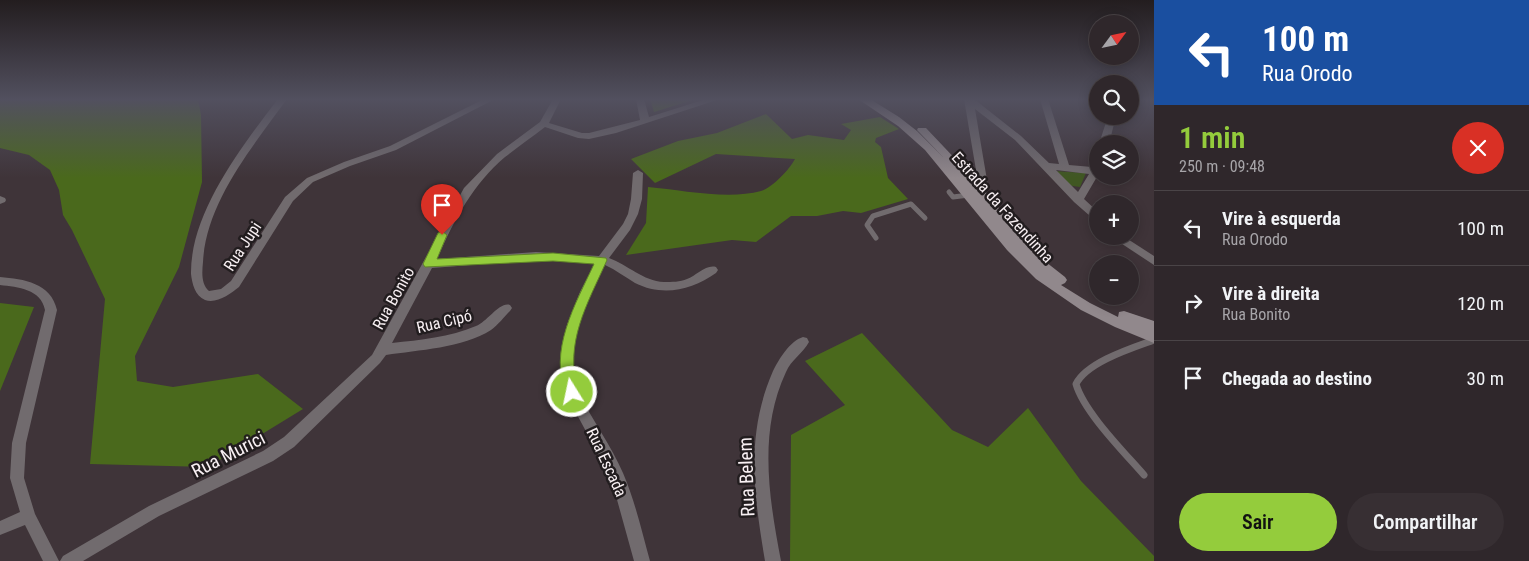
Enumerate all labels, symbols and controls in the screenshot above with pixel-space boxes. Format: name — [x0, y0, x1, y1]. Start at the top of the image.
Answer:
north arrow — [1089, 15, 1139, 65]
map controls — [1089, 15, 1139, 305]
text: 100 m — [1262, 19, 1349, 60]
icon: left — [1179, 20, 1244, 85]
text: Rua Orodo — [1262, 61, 1353, 86]
button: search — [1089, 75, 1139, 125]
text: 1 min — [1179, 120, 1245, 155]
button: close — [1452, 122, 1504, 174]
button: layers — [1089, 135, 1139, 185]
street label: Estrada da Fazendinha — [948, 148, 1057, 267]
text: 250 m · 09:48 — [1179, 157, 1265, 176]
pin — [421, 184, 463, 235]
icon: arrive — [428, 191, 456, 219]
button: + — [1089, 195, 1139, 245]
text: Vire à esquerda — [1222, 207, 1341, 230]
icon: left — [1179, 214, 1207, 242]
text: 100 m — [1457, 217, 1504, 240]
street label: Rua Jupi — [220, 218, 265, 274]
text: Rua Orodo — [1222, 230, 1288, 249]
button: − — [1089, 255, 1139, 305]
street label: Rua Bonito — [369, 264, 418, 333]
text: Vire à direita — [1222, 282, 1320, 305]
icon: right — [1179, 289, 1207, 317]
text: 120 m — [1457, 292, 1504, 315]
text: Rua Bonito — [1222, 305, 1290, 324]
street label: Rua Cipó — [415, 306, 474, 337]
icon: arrive — [1179, 364, 1207, 392]
position arrow — [545, 365, 597, 417]
text: Chegada ao destino — [1222, 367, 1372, 390]
text: 30 m — [1467, 367, 1504, 390]
street label: Rua Escada — [582, 425, 631, 500]
street label: Rua Murici — [188, 426, 269, 483]
street label: Rua Belem — [734, 437, 759, 517]
button: Sair — [1179, 493, 1337, 551]
button: Compartilhar — [1347, 493, 1504, 551]

